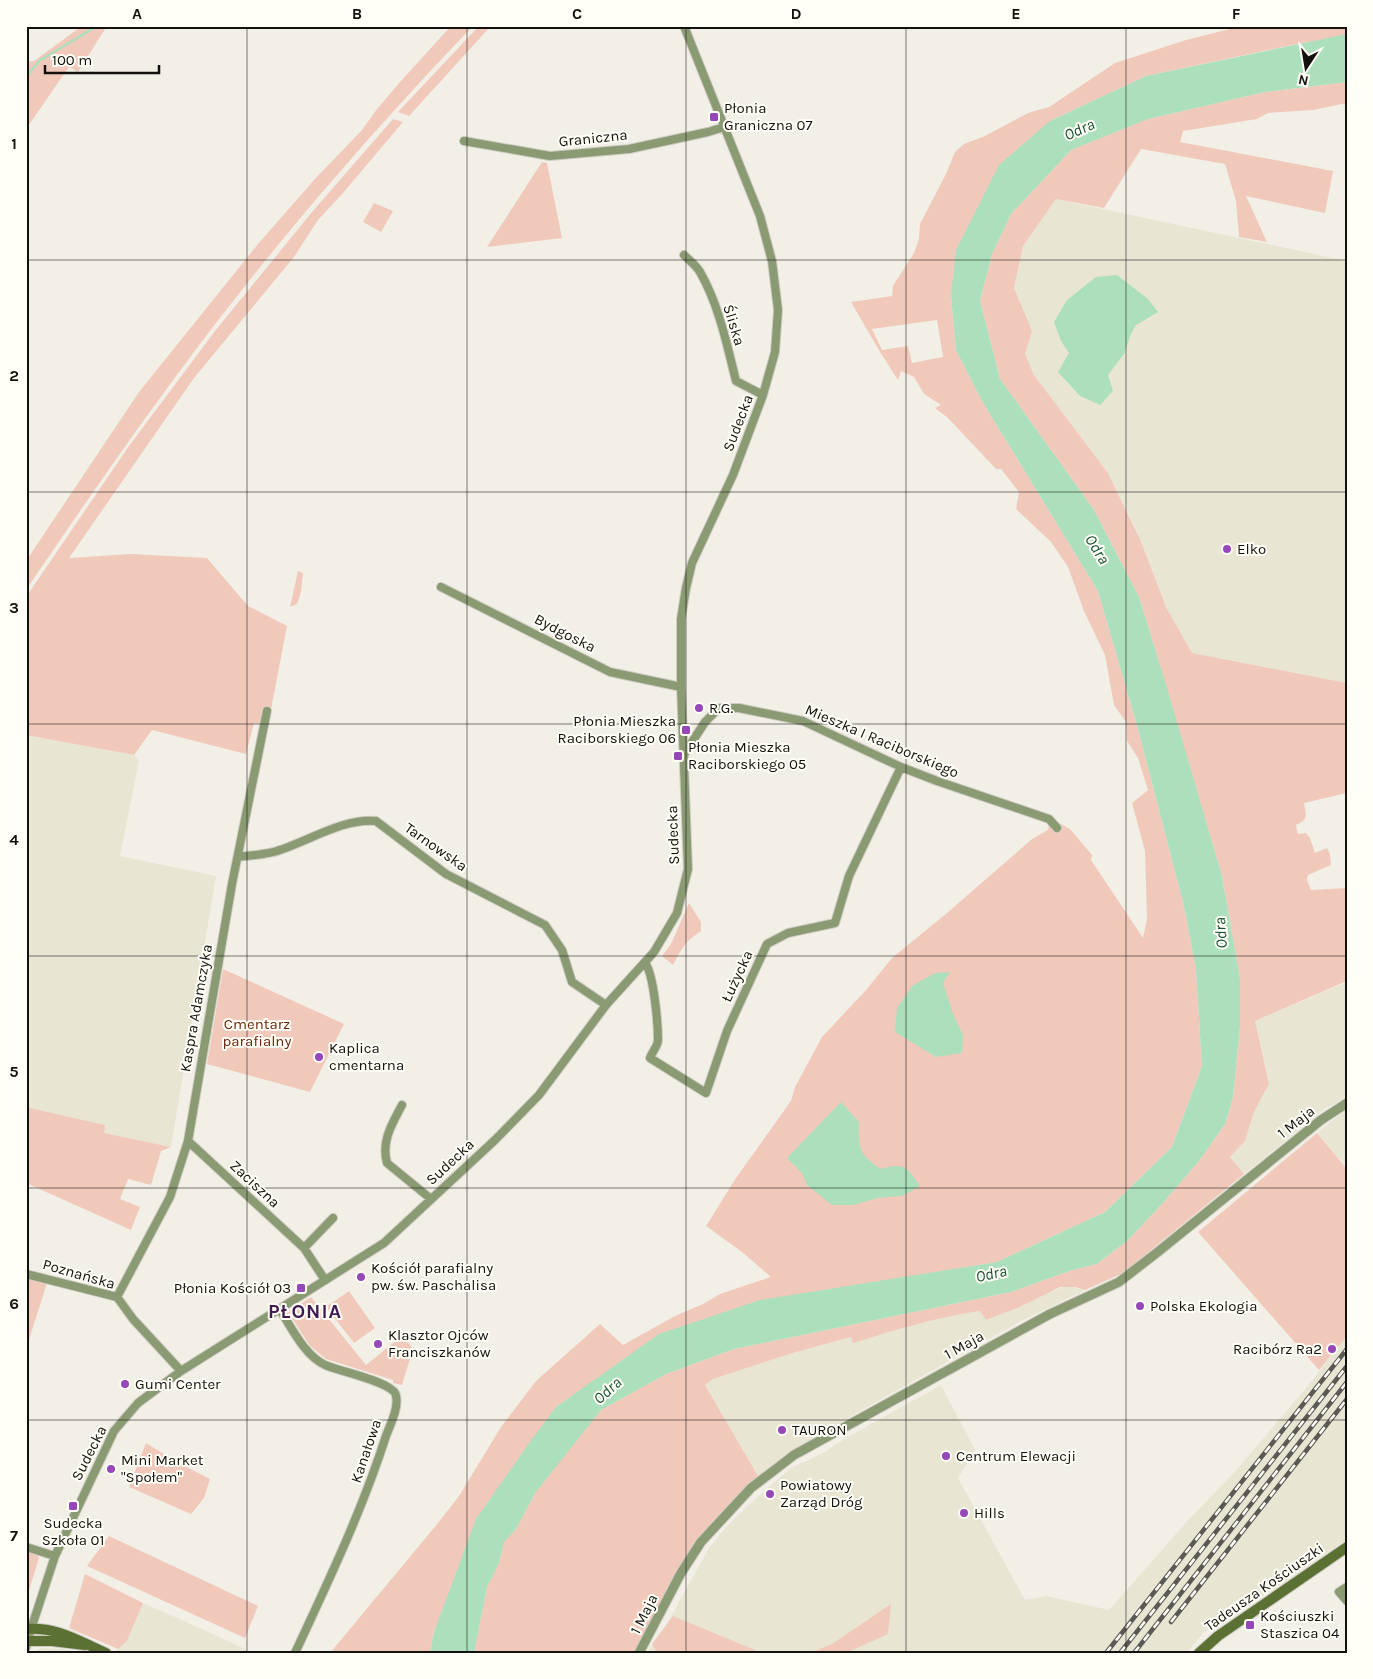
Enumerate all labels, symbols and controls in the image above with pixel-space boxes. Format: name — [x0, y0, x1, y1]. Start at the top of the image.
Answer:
text: A — [132, 4, 142, 23]
text: B — [352, 4, 362, 23]
text: C — [572, 4, 582, 23]
text: D — [791, 4, 802, 23]
text: E — [1011, 4, 1021, 23]
text: F — [1232, 4, 1241, 23]
scale bar — [45, 42, 159, 74]
north arrow — [1280, 42, 1330, 92]
text: 100 m — [52, 51, 92, 69]
text: N — [1297, 71, 1310, 90]
place label: Płonia Graniczna 07 — [724, 99, 813, 134]
marker: Płonia Graniczna 07 — [708, 111, 720, 123]
water label: Odra — [1061, 114, 1097, 145]
street label: Graniczna — [558, 125, 628, 151]
text: 1 — [11, 134, 17, 153]
street label: Śliska — [719, 302, 749, 348]
text: 2 — [9, 366, 19, 385]
street label: Sudecka — [719, 392, 757, 454]
water label: Odra — [1081, 531, 1114, 568]
place label: Elko — [1237, 540, 1266, 558]
marker: Elko — [1221, 543, 1233, 555]
text: 3 — [9, 598, 19, 617]
street label: Bydgoska — [531, 610, 599, 656]
place label: R.G. — [709, 699, 734, 717]
street label: Mieszka I Raciborskiego — [802, 700, 962, 782]
marker: R.G. — [693, 702, 705, 714]
place label: Płonia Mieszka Raciborskiego 06 — [558, 712, 676, 747]
marker: Płonia Mieszka Raciborskiego 06 — [680, 724, 692, 736]
place label: Płonia Mieszka Raciborskiego 05 — [688, 738, 806, 773]
marker: Płonia Mieszka Raciborskiego 05 — [672, 750, 684, 762]
street label: Sudecka — [663, 805, 683, 865]
street label: Tarnowska — [401, 819, 471, 875]
text: 4 — [9, 830, 19, 849]
water label: Odra — [1210, 917, 1231, 949]
street label: Kaspra Adamczyka — [176, 943, 216, 1073]
street label: Łużycka — [717, 947, 757, 1005]
park label: Cmentarz parafialny — [223, 1015, 291, 1050]
place label: Kaplica cmentarna — [329, 1039, 404, 1074]
marker: Kaplica cmentarna — [313, 1051, 325, 1063]
text: 5 — [9, 1062, 19, 1081]
street label: 1 Maja — [1274, 1102, 1318, 1142]
street label: Sudecka — [422, 1135, 478, 1189]
street label: Zaciszna — [226, 1156, 284, 1212]
street label: Poznańska — [41, 1255, 117, 1293]
place label: Kościół parafialny pw. św. Paschalisa — [371, 1259, 496, 1294]
water label: Odra — [974, 1261, 1008, 1286]
marker: Kościół parafialny pw. św. Paschalisa — [355, 1271, 367, 1283]
place label: Płonia Kościół 03 — [174, 1279, 291, 1297]
marker: Płonia Kościół 03 — [295, 1282, 307, 1294]
text: 6 — [9, 1294, 19, 1313]
place label: Polska Ekologia — [1150, 1297, 1258, 1315]
district label: PŁONIA — [268, 1300, 342, 1323]
marker: Polska Ekologia — [1134, 1300, 1146, 1312]
place label: Klasztor Ojców Franciszkanów — [388, 1326, 491, 1361]
street label: 1 Maja — [941, 1327, 987, 1363]
marker: Klasztor Ojców Franciszkanów — [372, 1338, 384, 1350]
place label: Racibórz Ra2 — [1233, 1340, 1322, 1358]
marker: Racibórz Ra2 — [1326, 1343, 1338, 1355]
water label: Odra — [589, 1373, 625, 1408]
place label: Gumi Center — [135, 1375, 221, 1393]
marker: Gumi Center — [119, 1378, 131, 1390]
street label: Kanałowa — [347, 1417, 385, 1485]
place label: TAURON — [792, 1421, 846, 1439]
street label: Sudecka — [68, 1423, 110, 1483]
marker: TAURON — [776, 1424, 788, 1436]
place label: Centrum Elewacji — [956, 1447, 1076, 1465]
marker: Centrum Elewacji — [940, 1450, 952, 1462]
place label: Mini Market "Społem" — [121, 1451, 204, 1486]
marker: Mini Market "Społem" — [105, 1463, 117, 1475]
place label: Powiatowy Zarząd Dróg — [780, 1476, 863, 1511]
marker: Powiatowy Zarząd Dróg — [764, 1488, 776, 1500]
marker: Sudecka Szkoła 01 — [67, 1500, 79, 1512]
place label: Hills — [974, 1504, 1005, 1522]
marker: Hills — [958, 1507, 970, 1519]
place label: Sudecka Szkoła 01 — [42, 1514, 104, 1549]
text: 7 — [10, 1526, 18, 1545]
street label: Tadeusza Kościuszki — [1201, 1539, 1327, 1635]
street label: 1 Maja — [626, 1591, 662, 1637]
place label: Kościuszki Staszica 04 — [1260, 1607, 1340, 1642]
marker: Kościuszki Staszica 04 — [1244, 1619, 1256, 1631]

